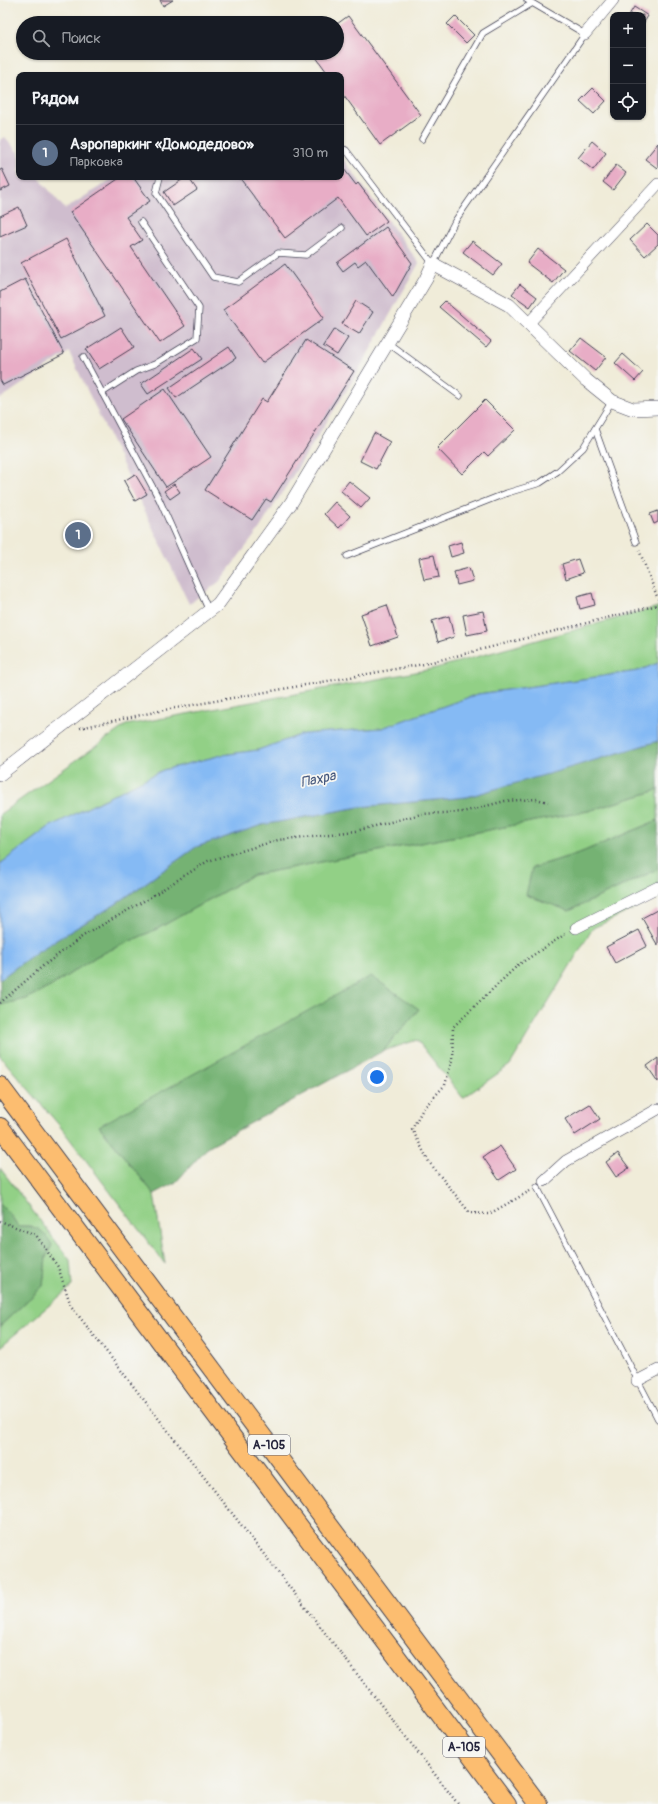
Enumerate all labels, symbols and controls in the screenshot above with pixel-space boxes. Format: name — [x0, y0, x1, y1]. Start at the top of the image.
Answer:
map controls — [610, 12, 646, 120]
button: + — [610, 12, 646, 48]
search box — [16, 16, 344, 60]
icon: search — [30, 27, 52, 49]
text: Поиск — [62, 29, 101, 48]
button: − — [610, 48, 646, 84]
button: locate — [610, 84, 646, 120]
text: Рядом — [32, 88, 79, 109]
text: Аэропаркинг «Домодедово» — [70, 135, 254, 154]
text: 1 — [42, 145, 48, 161]
text: 310 m — [292, 145, 328, 161]
text: Парковка — [70, 154, 123, 170]
pin: 1 — [65, 520, 91, 550]
water label: Пахра — [299, 767, 338, 791]
your location — [367, 1067, 387, 1087]
road number: А-105 — [248, 1435, 290, 1455]
road number: А-105 — [443, 1737, 485, 1757]

